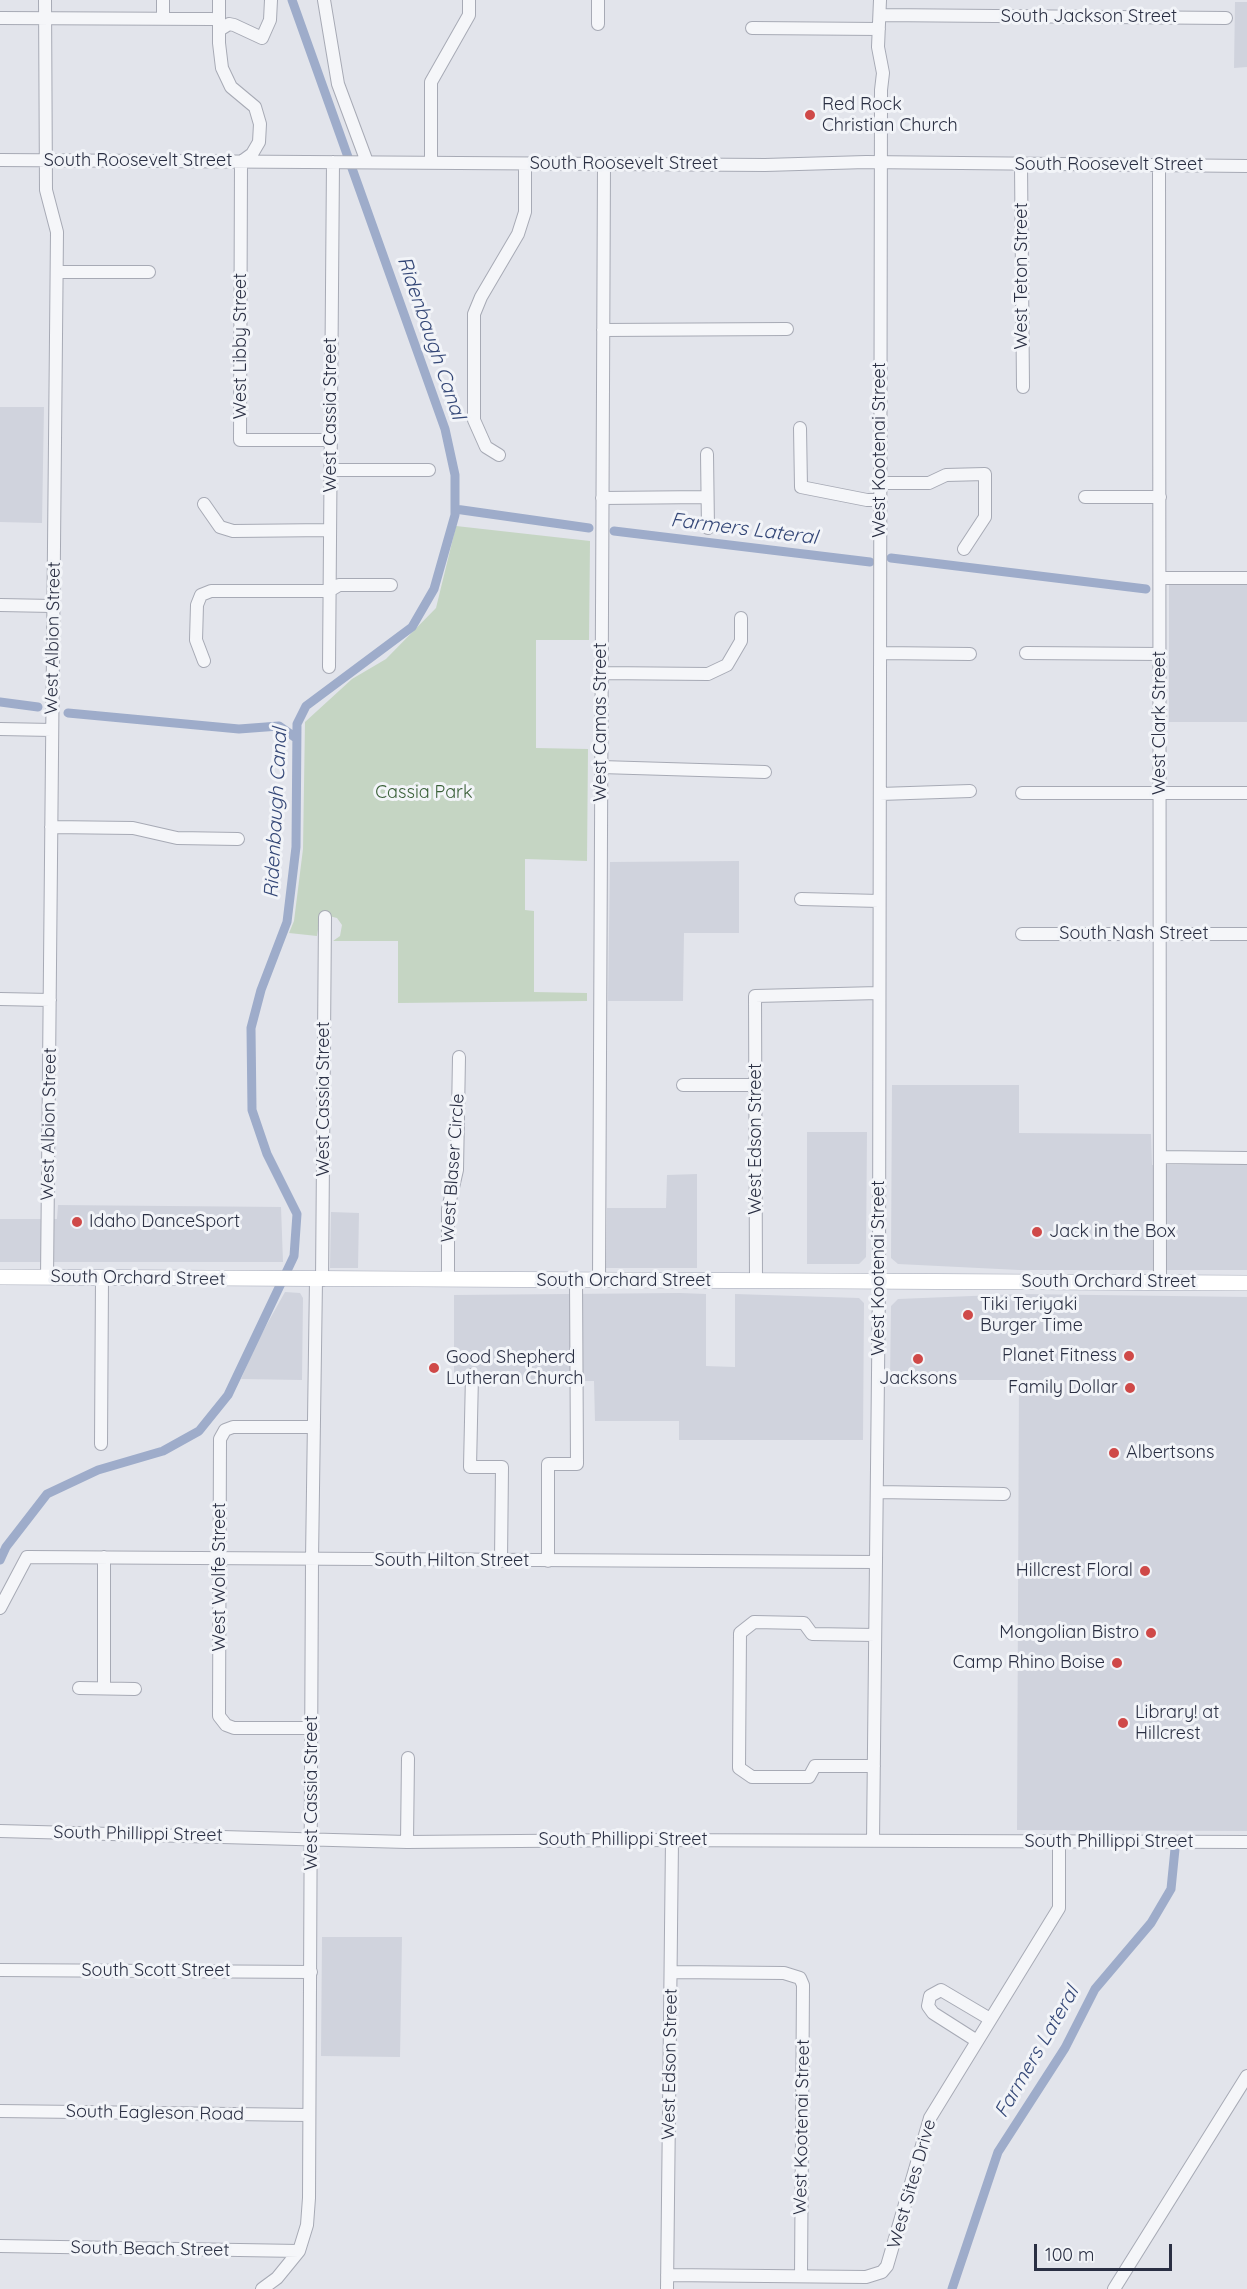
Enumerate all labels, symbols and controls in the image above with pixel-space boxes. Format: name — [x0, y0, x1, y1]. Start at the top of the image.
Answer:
street label: South Jackson Street — [1001, 6, 1177, 28]
place label: Red Rock Christian Church — [822, 94, 958, 136]
marker: Red Rock Christian Church — [803, 108, 817, 122]
street label: South Roosevelt Street — [44, 150, 232, 172]
street label: South Roosevelt Street — [530, 153, 718, 175]
street label: South Roosevelt Street — [1015, 154, 1203, 176]
street label: West Teton Street — [1011, 202, 1033, 350]
water label: Ridenbaugh Canal — [392, 253, 470, 423]
street label: West Libby Street — [230, 273, 252, 419]
street label: West Cassia Street — [320, 337, 342, 493]
street label: West Kootenai Street — [869, 362, 891, 538]
water label: Farmers Lateral — [669, 508, 819, 550]
street label: West Albion Street — [41, 561, 65, 715]
street label: West Camas Street — [590, 642, 612, 802]
street label: West Clark Street — [1149, 651, 1171, 795]
water label: Ridenbaugh Canal — [260, 727, 292, 899]
park label: Cassia Park — [375, 782, 473, 804]
street label: South Nash Street — [1059, 923, 1209, 945]
street label: West Cassia Street — [313, 1021, 335, 1177]
street label: West Albion Street — [37, 1047, 61, 1201]
street label: West Edson Street — [745, 1063, 767, 1215]
street label: West Blaser Circle — [437, 1093, 469, 1243]
street label: West Kootenai Street — [868, 1180, 890, 1356]
place label: Idaho DanceSport — [89, 1211, 240, 1233]
marker: Idaho DanceSport — [70, 1215, 84, 1229]
place label: Jack in the Box — [1049, 1221, 1176, 1243]
marker: Jack in the Box — [1030, 1225, 1044, 1239]
street label: South Orchard Street — [50, 1266, 226, 1290]
street label: South Orchard Street — [537, 1270, 711, 1292]
street label: South Orchard Street — [1022, 1271, 1196, 1293]
place label: Tiki Teriyaki Burger Time — [980, 1294, 1083, 1336]
marker: Tiki Teriyaki Burger Time — [961, 1308, 975, 1322]
place label: Planet Fitness — [1002, 1345, 1117, 1367]
place label: Good Shepherd Lutheran Church — [446, 1347, 584, 1390]
marker: Planet Fitness — [1122, 1349, 1136, 1363]
marker: Jacksons — [911, 1352, 925, 1366]
marker: Good Shepherd Lutheran Church — [427, 1361, 441, 1375]
place label: Jacksons — [879, 1368, 957, 1390]
place label: Family Dollar — [1008, 1377, 1118, 1399]
marker: Family Dollar — [1123, 1381, 1137, 1395]
place label: Albertsons — [1126, 1442, 1214, 1464]
marker: Albertsons — [1107, 1446, 1121, 1460]
street label: West Wolfe Street — [209, 1503, 231, 1651]
street label: South Hilton Street — [375, 1550, 529, 1572]
place label: Hillcrest Floral — [1016, 1560, 1133, 1582]
marker: Hillcrest Floral — [1138, 1564, 1152, 1578]
place label: Mongolian Bistro — [999, 1622, 1139, 1644]
marker: Mongolian Bistro — [1144, 1626, 1158, 1640]
place label: Camp Rhino Boise — [953, 1652, 1105, 1674]
marker: Camp Rhino Boise — [1110, 1656, 1124, 1670]
place label: Library! at Hillcrest — [1135, 1702, 1219, 1744]
street label: West Cassia Street — [301, 1715, 323, 1871]
marker: Library! at Hillcrest — [1116, 1716, 1130, 1730]
street label: South Phillippi Street — [53, 1822, 223, 1846]
street label: South Phillippi Street — [538, 1829, 708, 1851]
street label: South Phillippi Street — [1024, 1831, 1194, 1853]
street label: South Scott Street — [81, 1960, 231, 1982]
water label: Farmers Lateral — [990, 1982, 1084, 2122]
street label: West Edson Street — [658, 1988, 682, 2140]
street label: West Kootenai Street — [790, 2039, 814, 2215]
street label: South Eagleson Road — [66, 2101, 244, 2125]
street label: West Sites Drive — [883, 2117, 941, 2251]
scale bar — [1037, 2232, 1175, 2270]
street label: South Beach Street — [70, 2237, 230, 2261]
text: 100 m — [1045, 2243, 1094, 2266]

